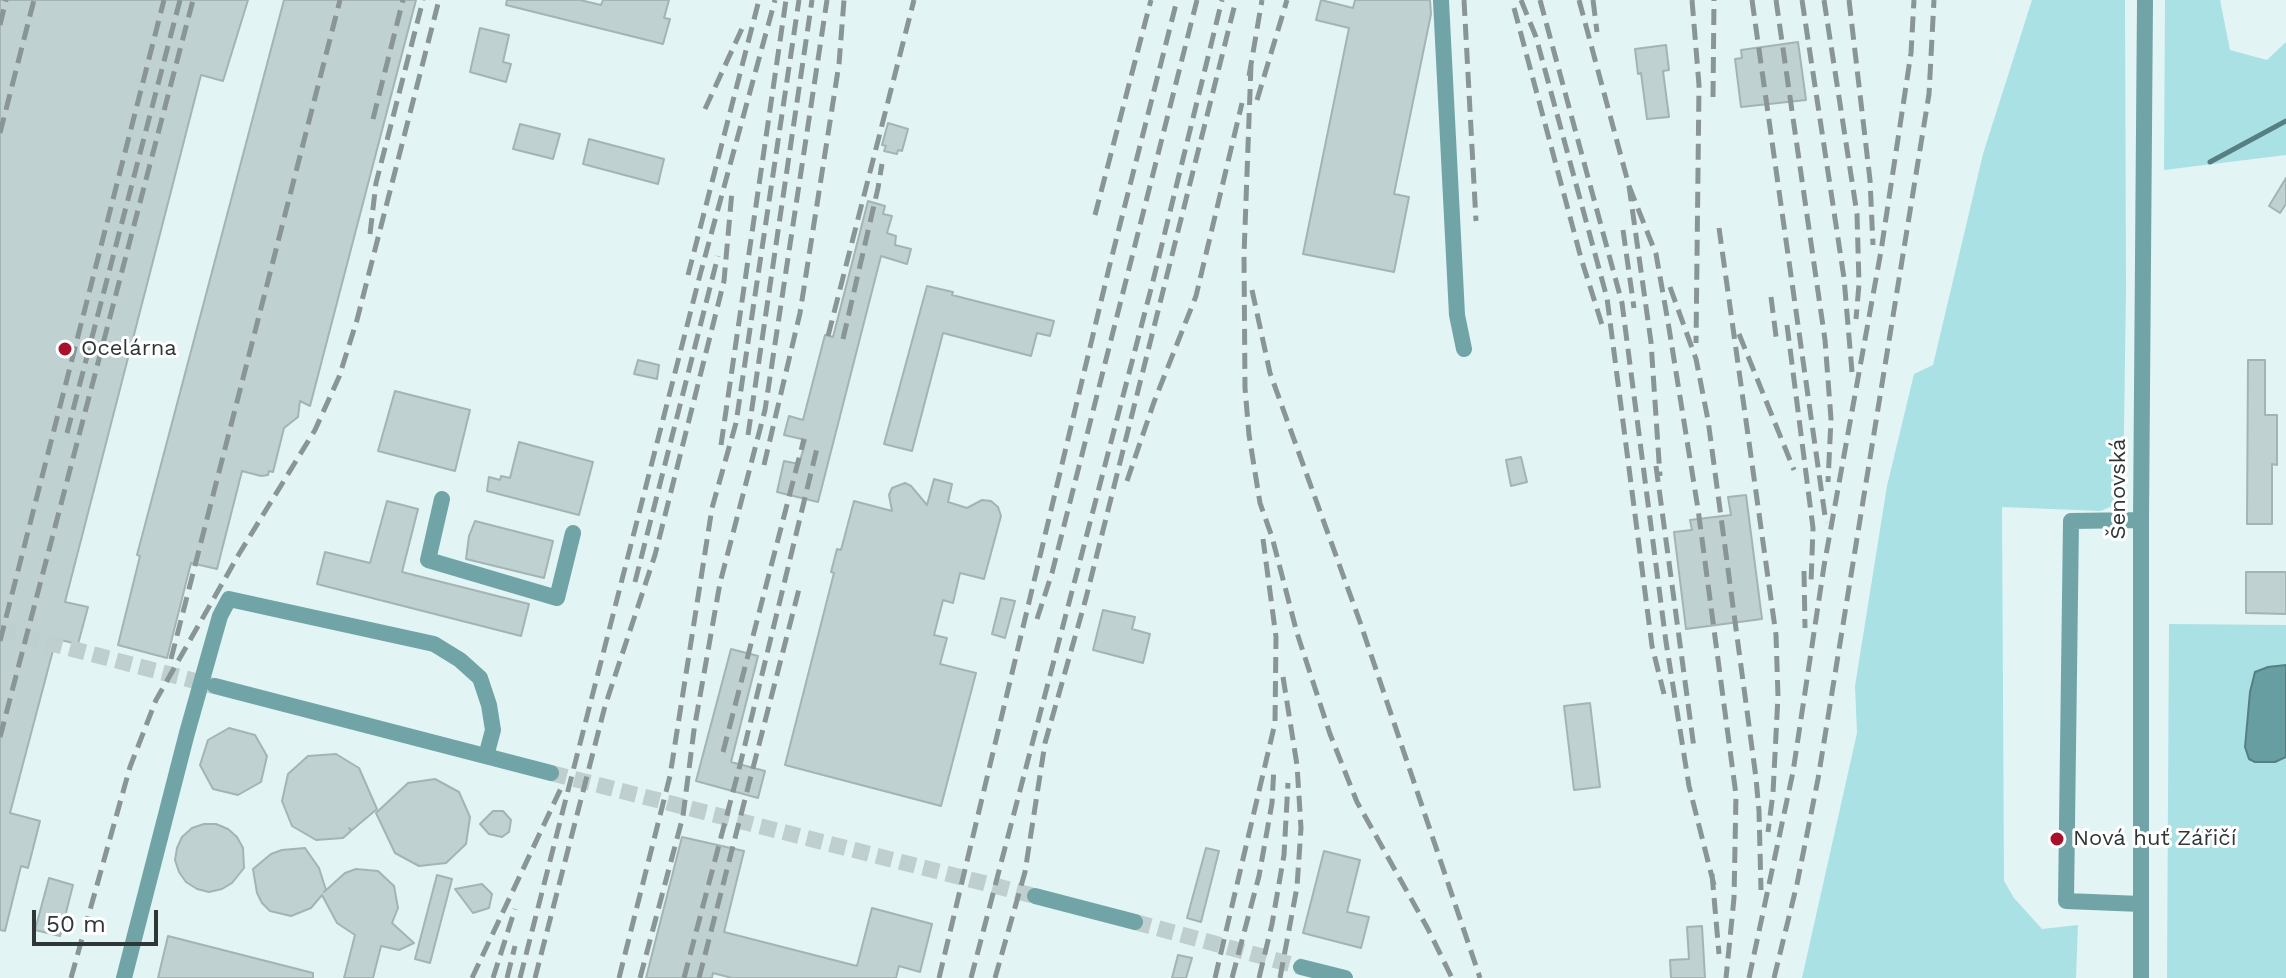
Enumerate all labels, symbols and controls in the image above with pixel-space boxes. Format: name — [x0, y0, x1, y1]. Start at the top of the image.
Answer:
place label: Ocelárna — [81, 336, 177, 362]
marker: Ocelárna — [56, 340, 74, 358]
street label: Šenovská — [2106, 438, 2132, 540]
place label: Nová huť Zářičí — [2073, 826, 2237, 852]
marker: Nová huť Zářičí — [2048, 830, 2066, 848]
scale bar — [36, 894, 162, 944]
text: 50 m — [46, 910, 106, 938]

